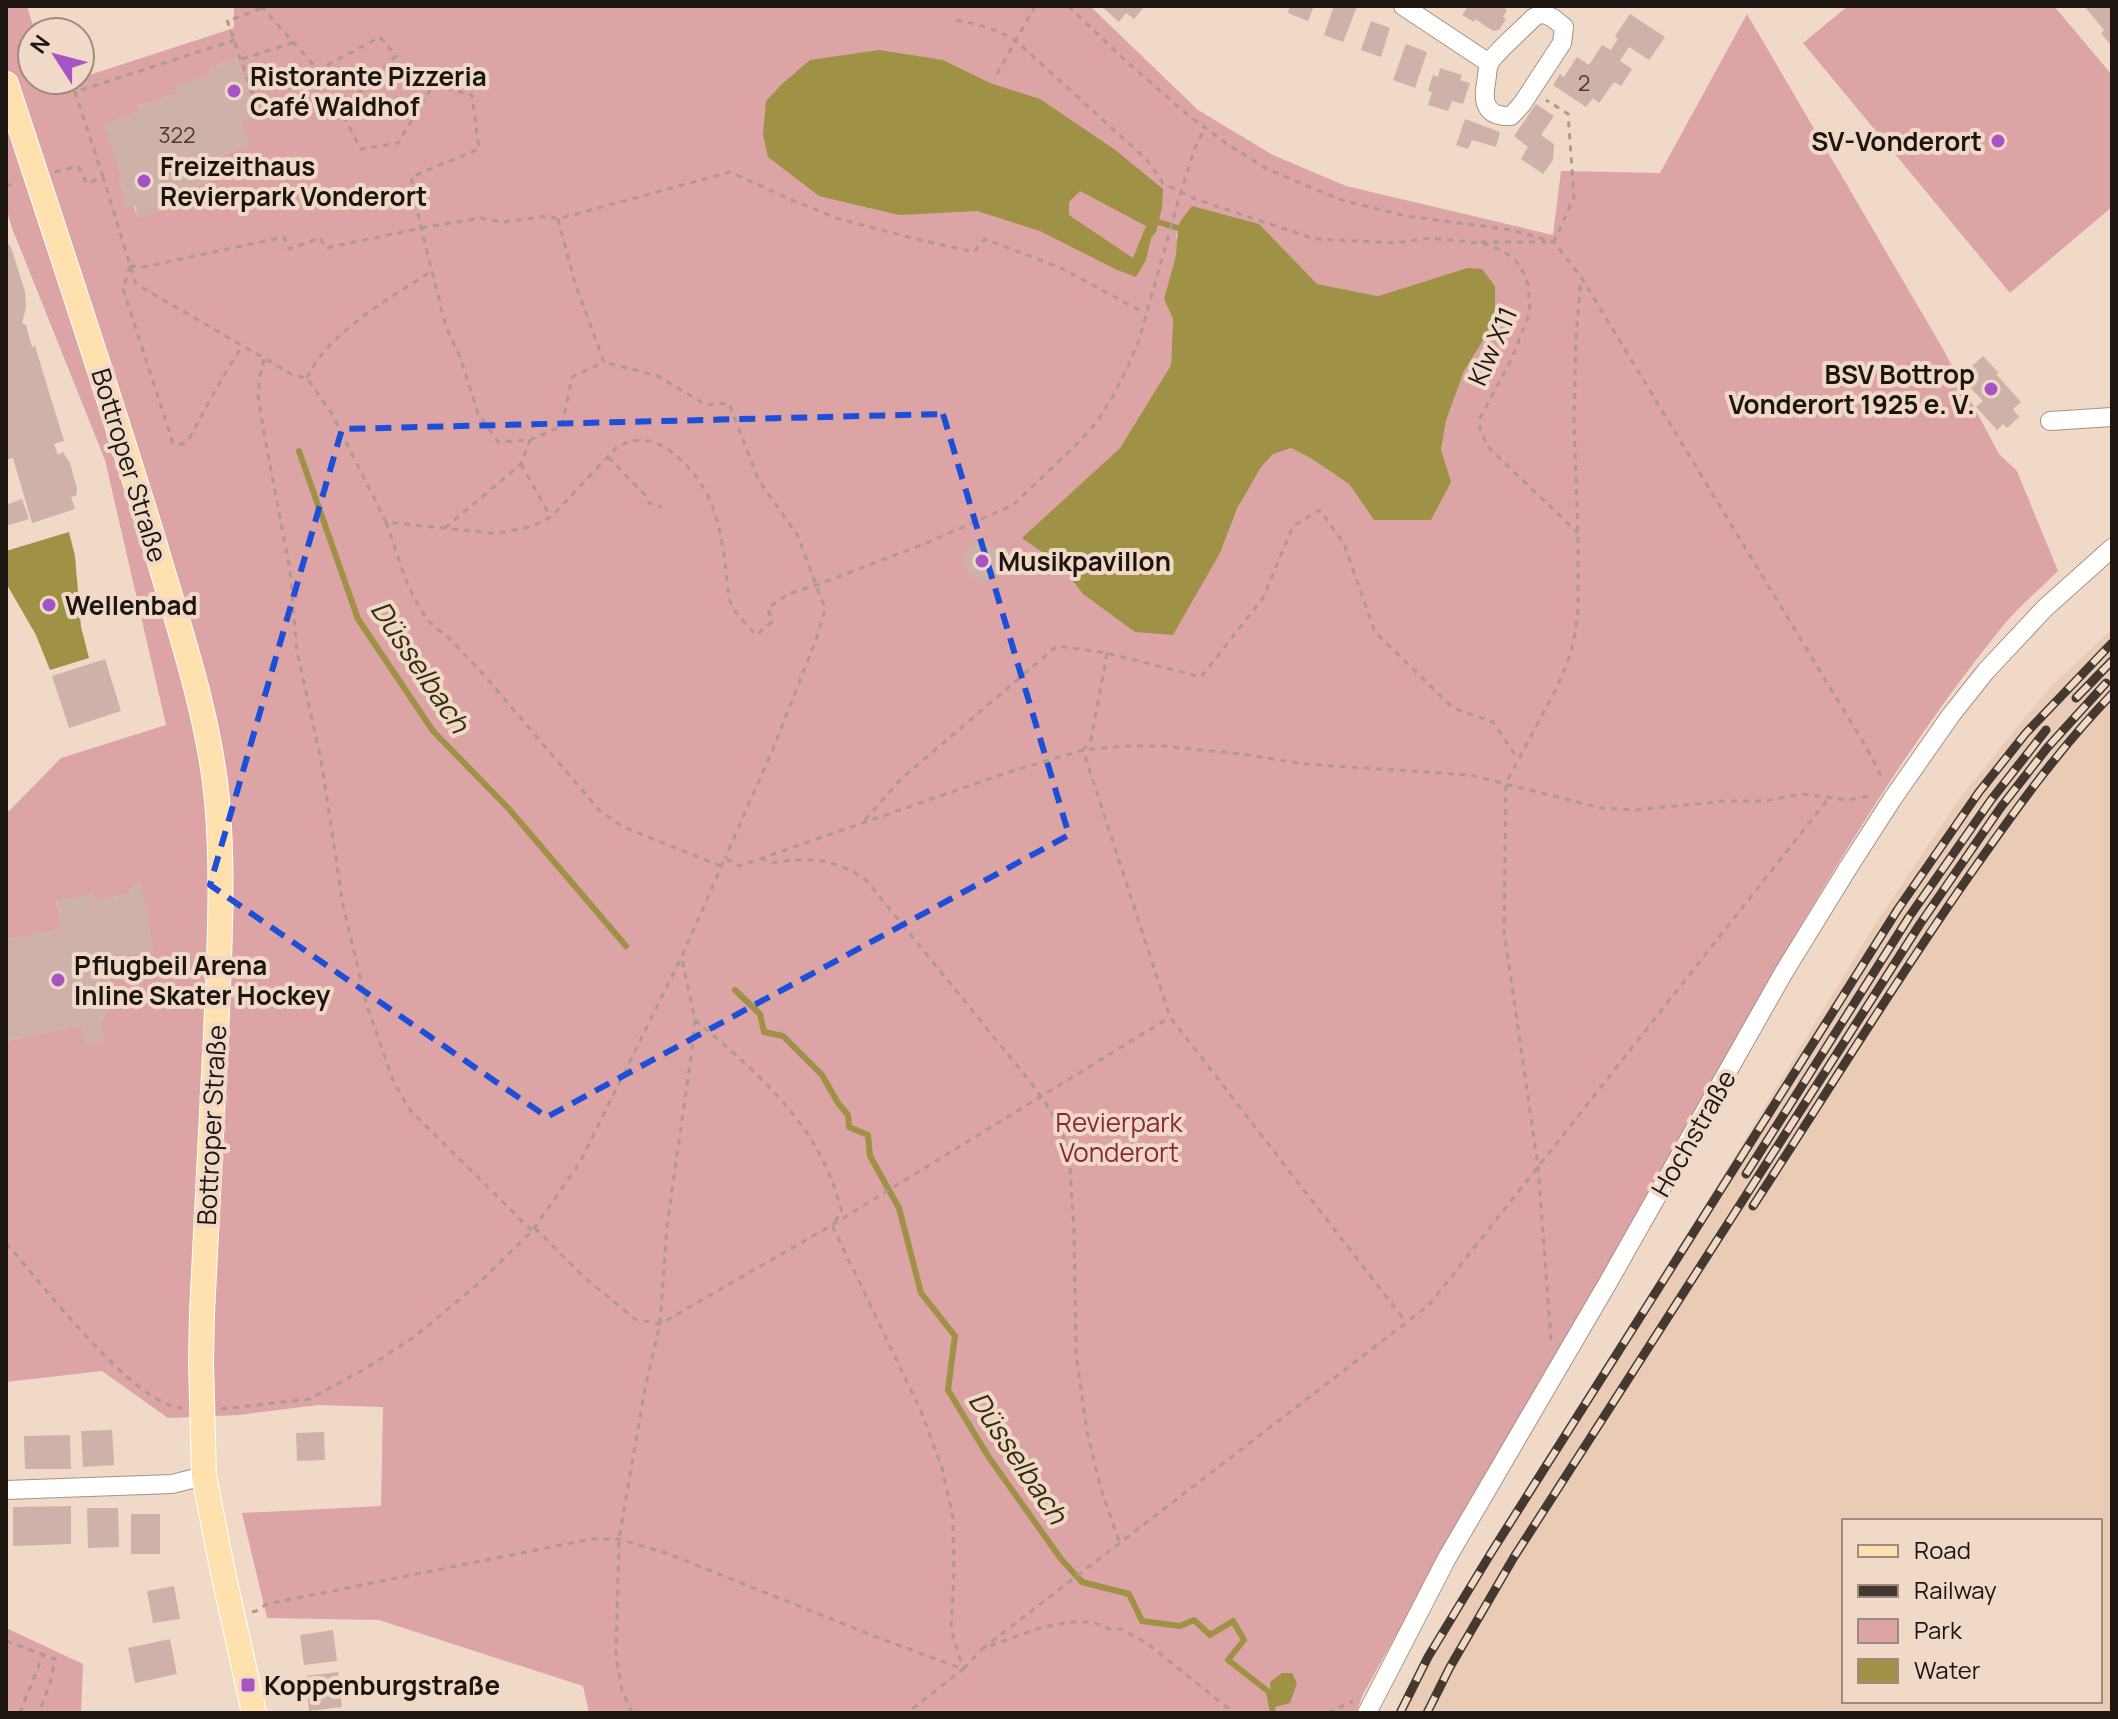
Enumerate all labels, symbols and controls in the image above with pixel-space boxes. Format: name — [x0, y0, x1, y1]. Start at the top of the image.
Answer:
north arrow — [16, 16, 96, 96]
text: N — [23, 29, 57, 59]
place label: Ristorante Pizzeria Café Waldhof — [250, 58, 487, 124]
house number: 2 — [1578, 68, 1590, 98]
marker: Ristorante Pizzeria Café Waldhof — [225, 82, 243, 100]
house number: 322 — [158, 120, 196, 150]
place label: SV-Vonderort — [1811, 123, 1982, 159]
marker: SV-Vonderort — [1989, 132, 2007, 150]
place label: Freizeithaus Revierpark Vonderort — [160, 148, 427, 214]
marker: Freizeithaus Revierpark Vonderort — [135, 172, 153, 190]
street label: Klw X11 — [1459, 301, 1525, 391]
place label: BSV Bottrop Vonderort 1925 e. V. — [1728, 356, 1975, 422]
street label: Bottroper Straße — [83, 364, 177, 566]
marker: BSV Bottrop Vonderort 1925 e. V. — [1982, 380, 2000, 398]
place label: Musikpavillon — [998, 543, 1171, 579]
marker: Musikpavillon — [973, 552, 991, 570]
place label: Wellenbad — [65, 587, 198, 623]
water label: Düsselbach — [363, 592, 480, 741]
marker: Wellenbad — [40, 596, 58, 614]
place label: Pflugbeil Arena Inline Skater Hockey — [74, 947, 331, 1013]
marker: Pflugbeil Arena Inline Skater Hockey — [49, 971, 67, 989]
street label: Bottroper Straße — [188, 1024, 234, 1226]
street label: Hochstraße — [1642, 1063, 1744, 1203]
park label: Revierpark Vonderort — [1055, 1104, 1184, 1170]
water label: Düsselbach — [961, 1383, 1078, 1532]
legend — [1842, 1519, 2102, 1703]
text: Road — [1914, 1533, 1971, 1566]
text: Railway — [1914, 1573, 1997, 1606]
text: Park — [1914, 1613, 1963, 1646]
text: Water — [1914, 1653, 1981, 1686]
place label: Koppenburgstraße — [264, 1667, 500, 1703]
marker: Koppenburgstraße — [239, 1676, 257, 1694]

